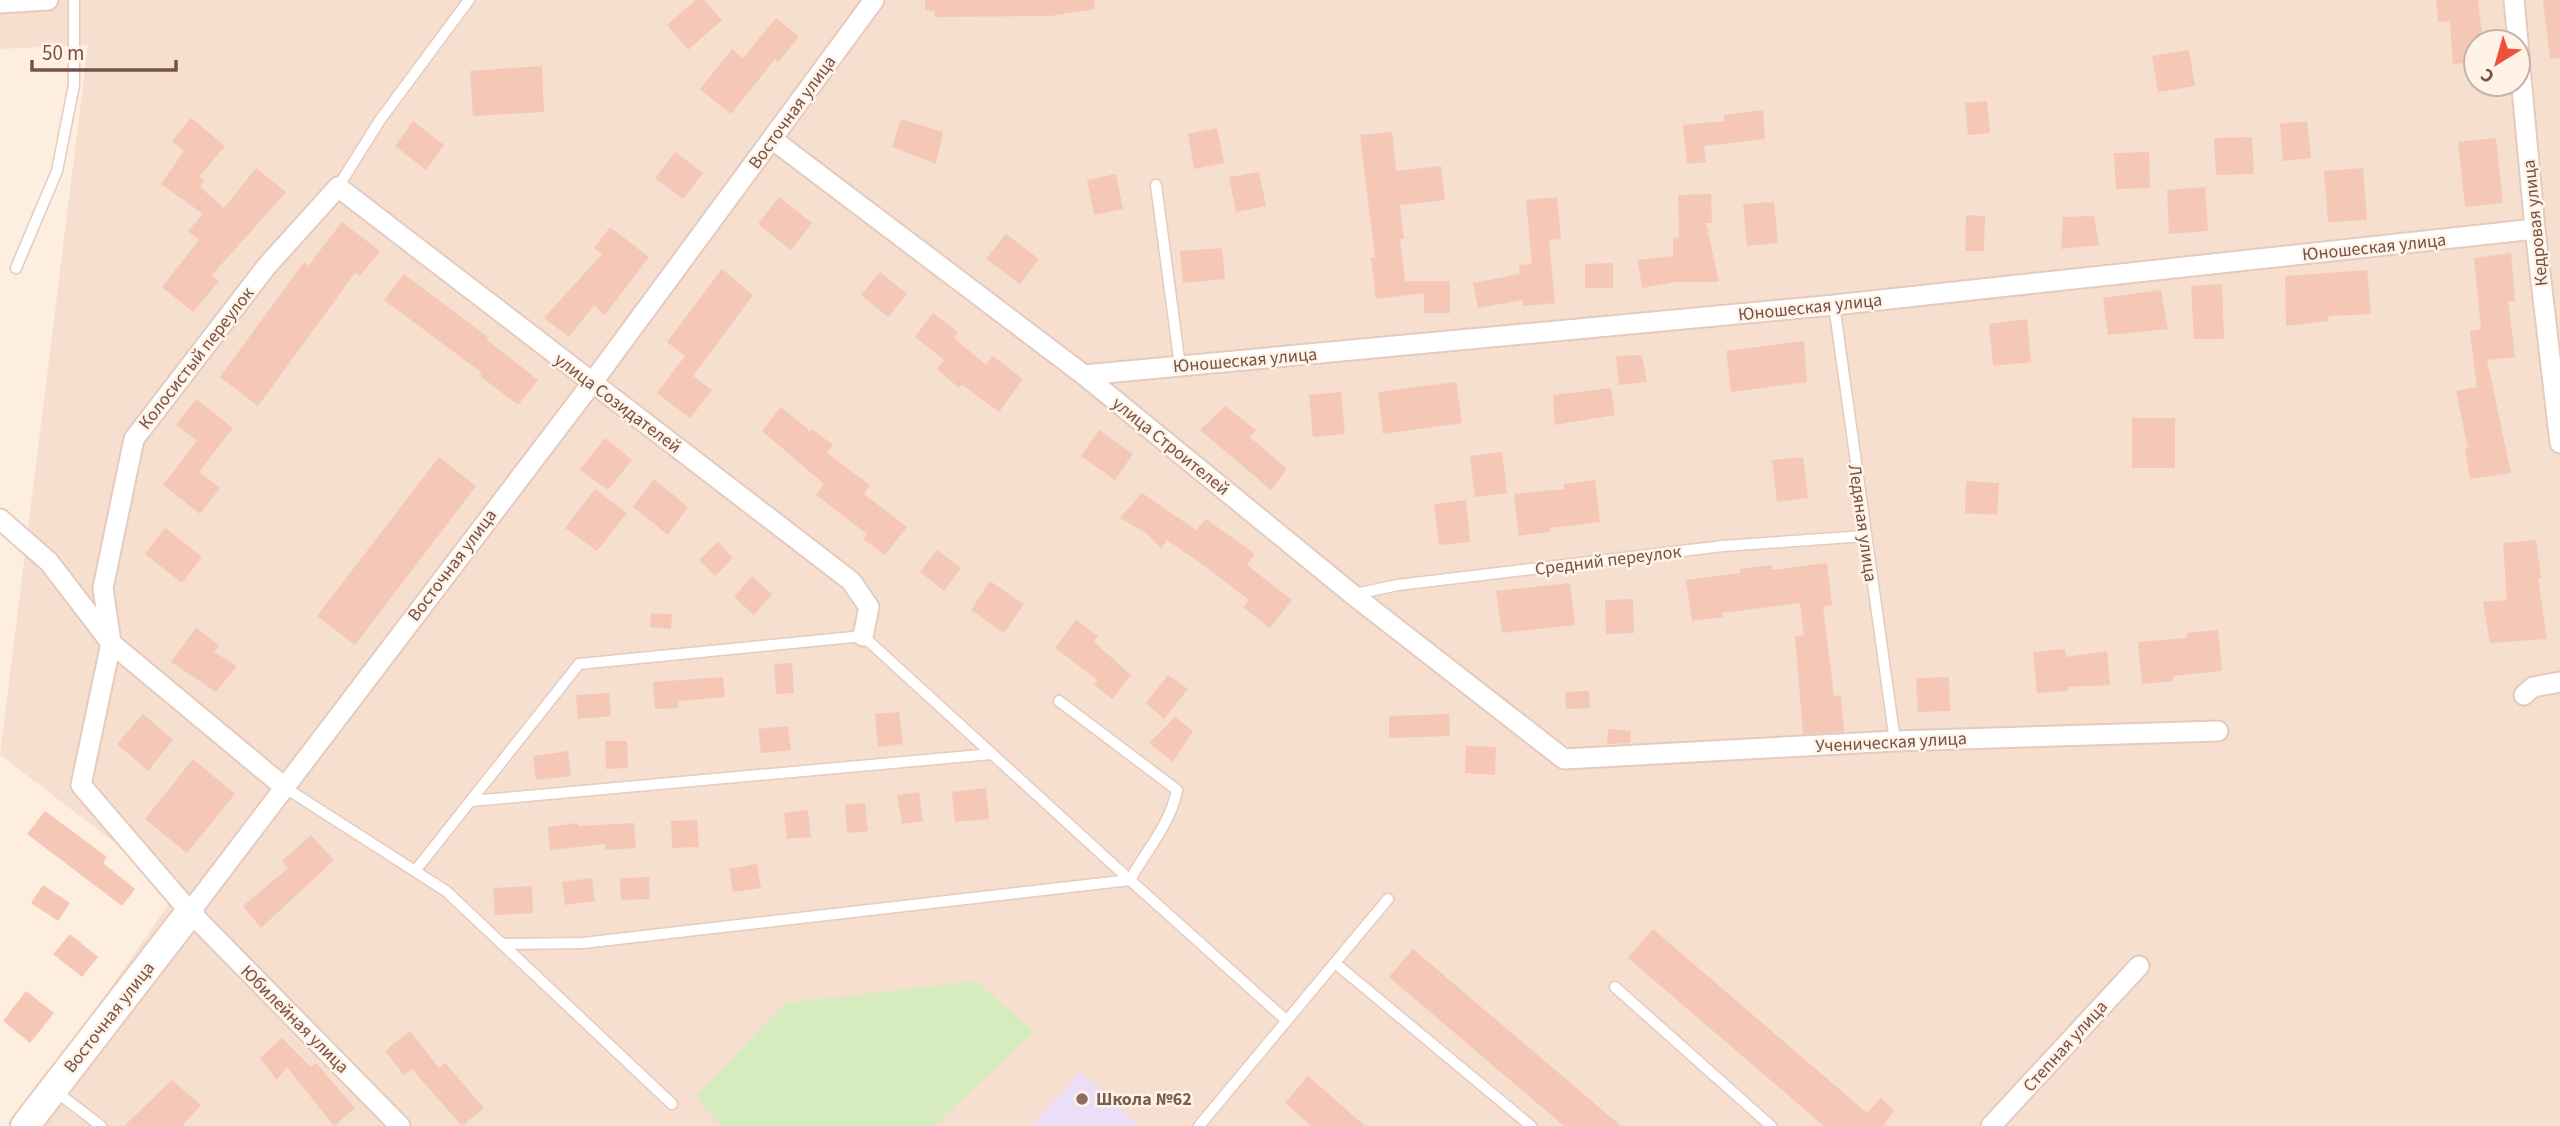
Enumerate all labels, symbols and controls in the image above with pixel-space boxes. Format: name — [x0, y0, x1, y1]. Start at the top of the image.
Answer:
scale bar — [32, 28, 175, 72]
north arrow — [2462, 28, 2532, 98]
text: 50 m — [42, 38, 84, 68]
street label: Восточная улица — [743, 50, 842, 174]
text: С — [2475, 61, 2500, 89]
street label: Кедровая улица — [2516, 158, 2555, 287]
street label: Юношеская улица — [2301, 228, 2447, 267]
street label: Колосистый переулок — [133, 282, 260, 435]
street label: Юношеская улица — [1737, 288, 1883, 327]
street label: Юношеская улица — [1172, 342, 1318, 379]
street label: улица Созидателей — [549, 347, 686, 459]
street label: улица Строителей — [1107, 391, 1235, 502]
street label: Ледяная улица — [1842, 463, 1883, 583]
street label: Восточная улица — [402, 504, 503, 627]
street label: Средний переулок — [1533, 539, 1683, 582]
street label: Ученическая улица — [1815, 726, 1967, 759]
street label: Восточная улица — [58, 957, 161, 1078]
street label: Юбилейная улица — [235, 960, 354, 1079]
street label: Степная улица — [2017, 995, 2113, 1098]
place label: Школа №62 — [1096, 1087, 1192, 1112]
marker: Школа №62 — [1074, 1091, 1090, 1107]

